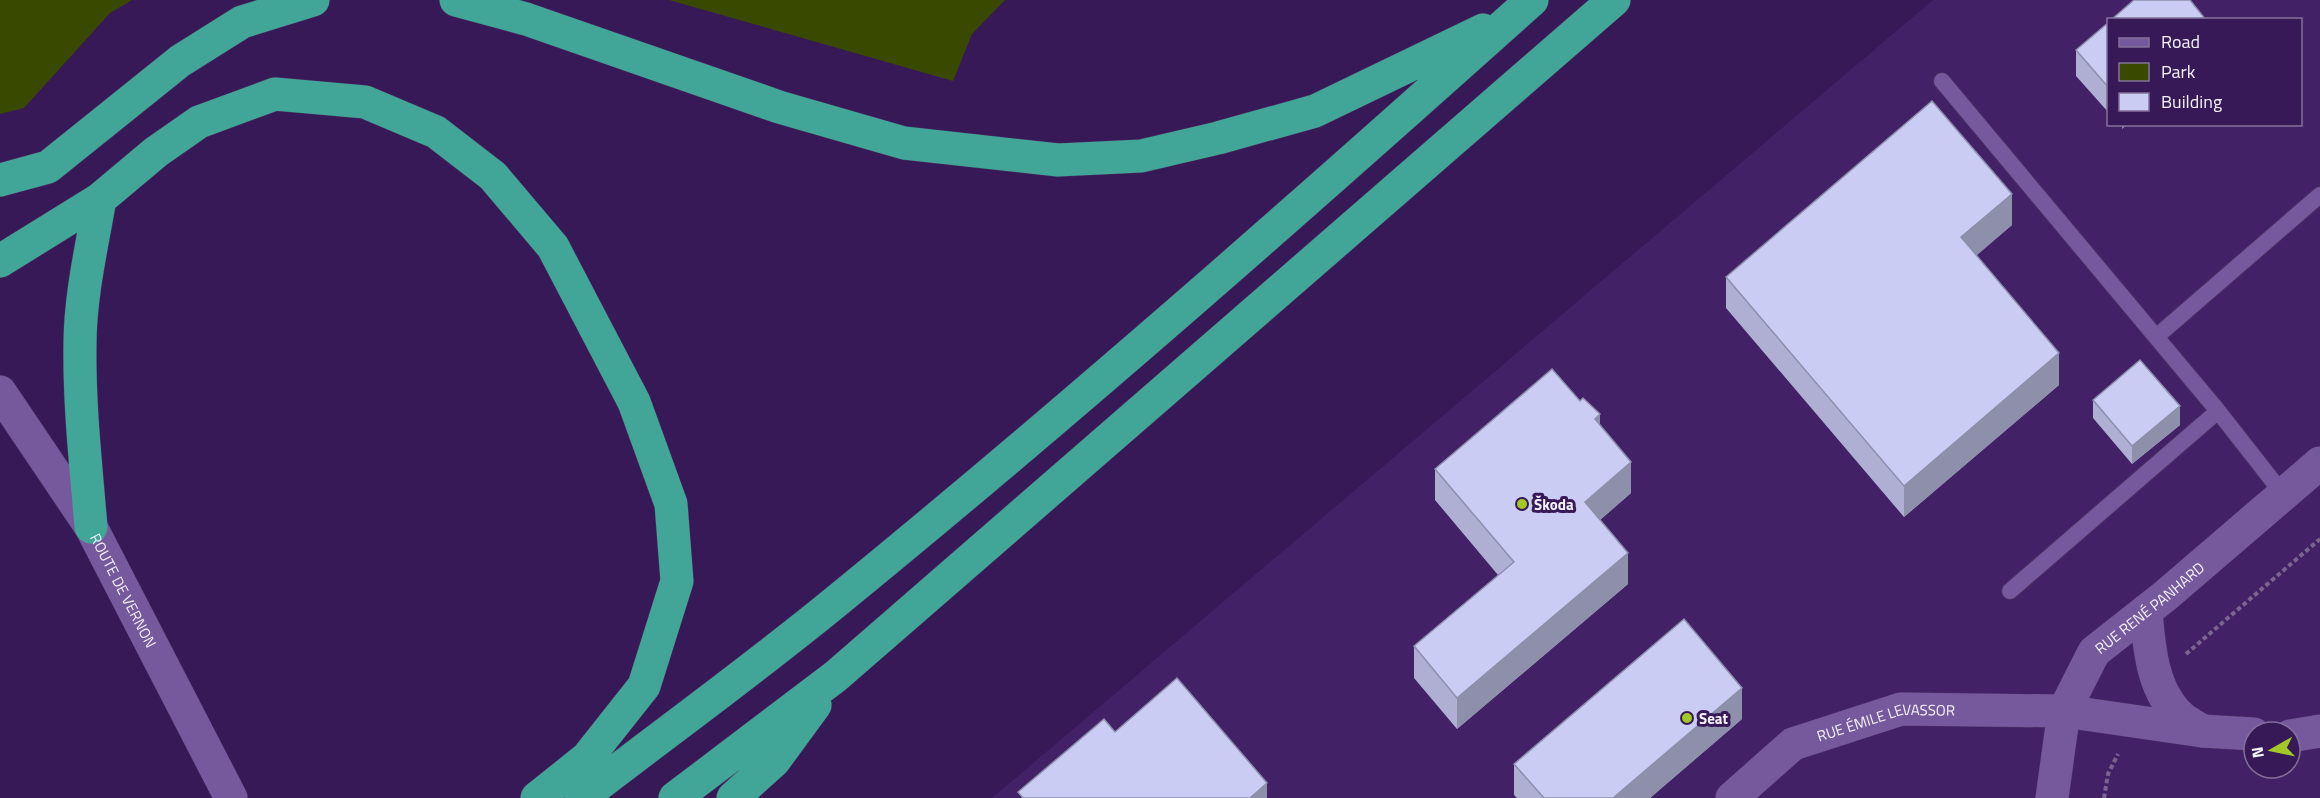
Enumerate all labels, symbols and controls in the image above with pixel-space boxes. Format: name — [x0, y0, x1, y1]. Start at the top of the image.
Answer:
legend — [2107, 18, 2302, 126]
text: Road — [2161, 28, 2200, 55]
text: Park — [2161, 58, 2196, 85]
text: Building — [2161, 88, 2222, 115]
place label: Škoda — [1534, 493, 1574, 516]
marker: Škoda — [1515, 497, 1529, 511]
street label: ROUTE DE VERNON — [85, 529, 163, 652]
street label: RUE RENÉ PANHARD — [2089, 556, 2209, 659]
street label: RUE ÉMILE LEVASSOR — [1814, 698, 1955, 747]
place label: Seat — [1699, 707, 1728, 730]
marker: Seat — [1680, 711, 1694, 725]
north arrow — [2242, 720, 2302, 780]
text: N — [2244, 745, 2270, 760]

